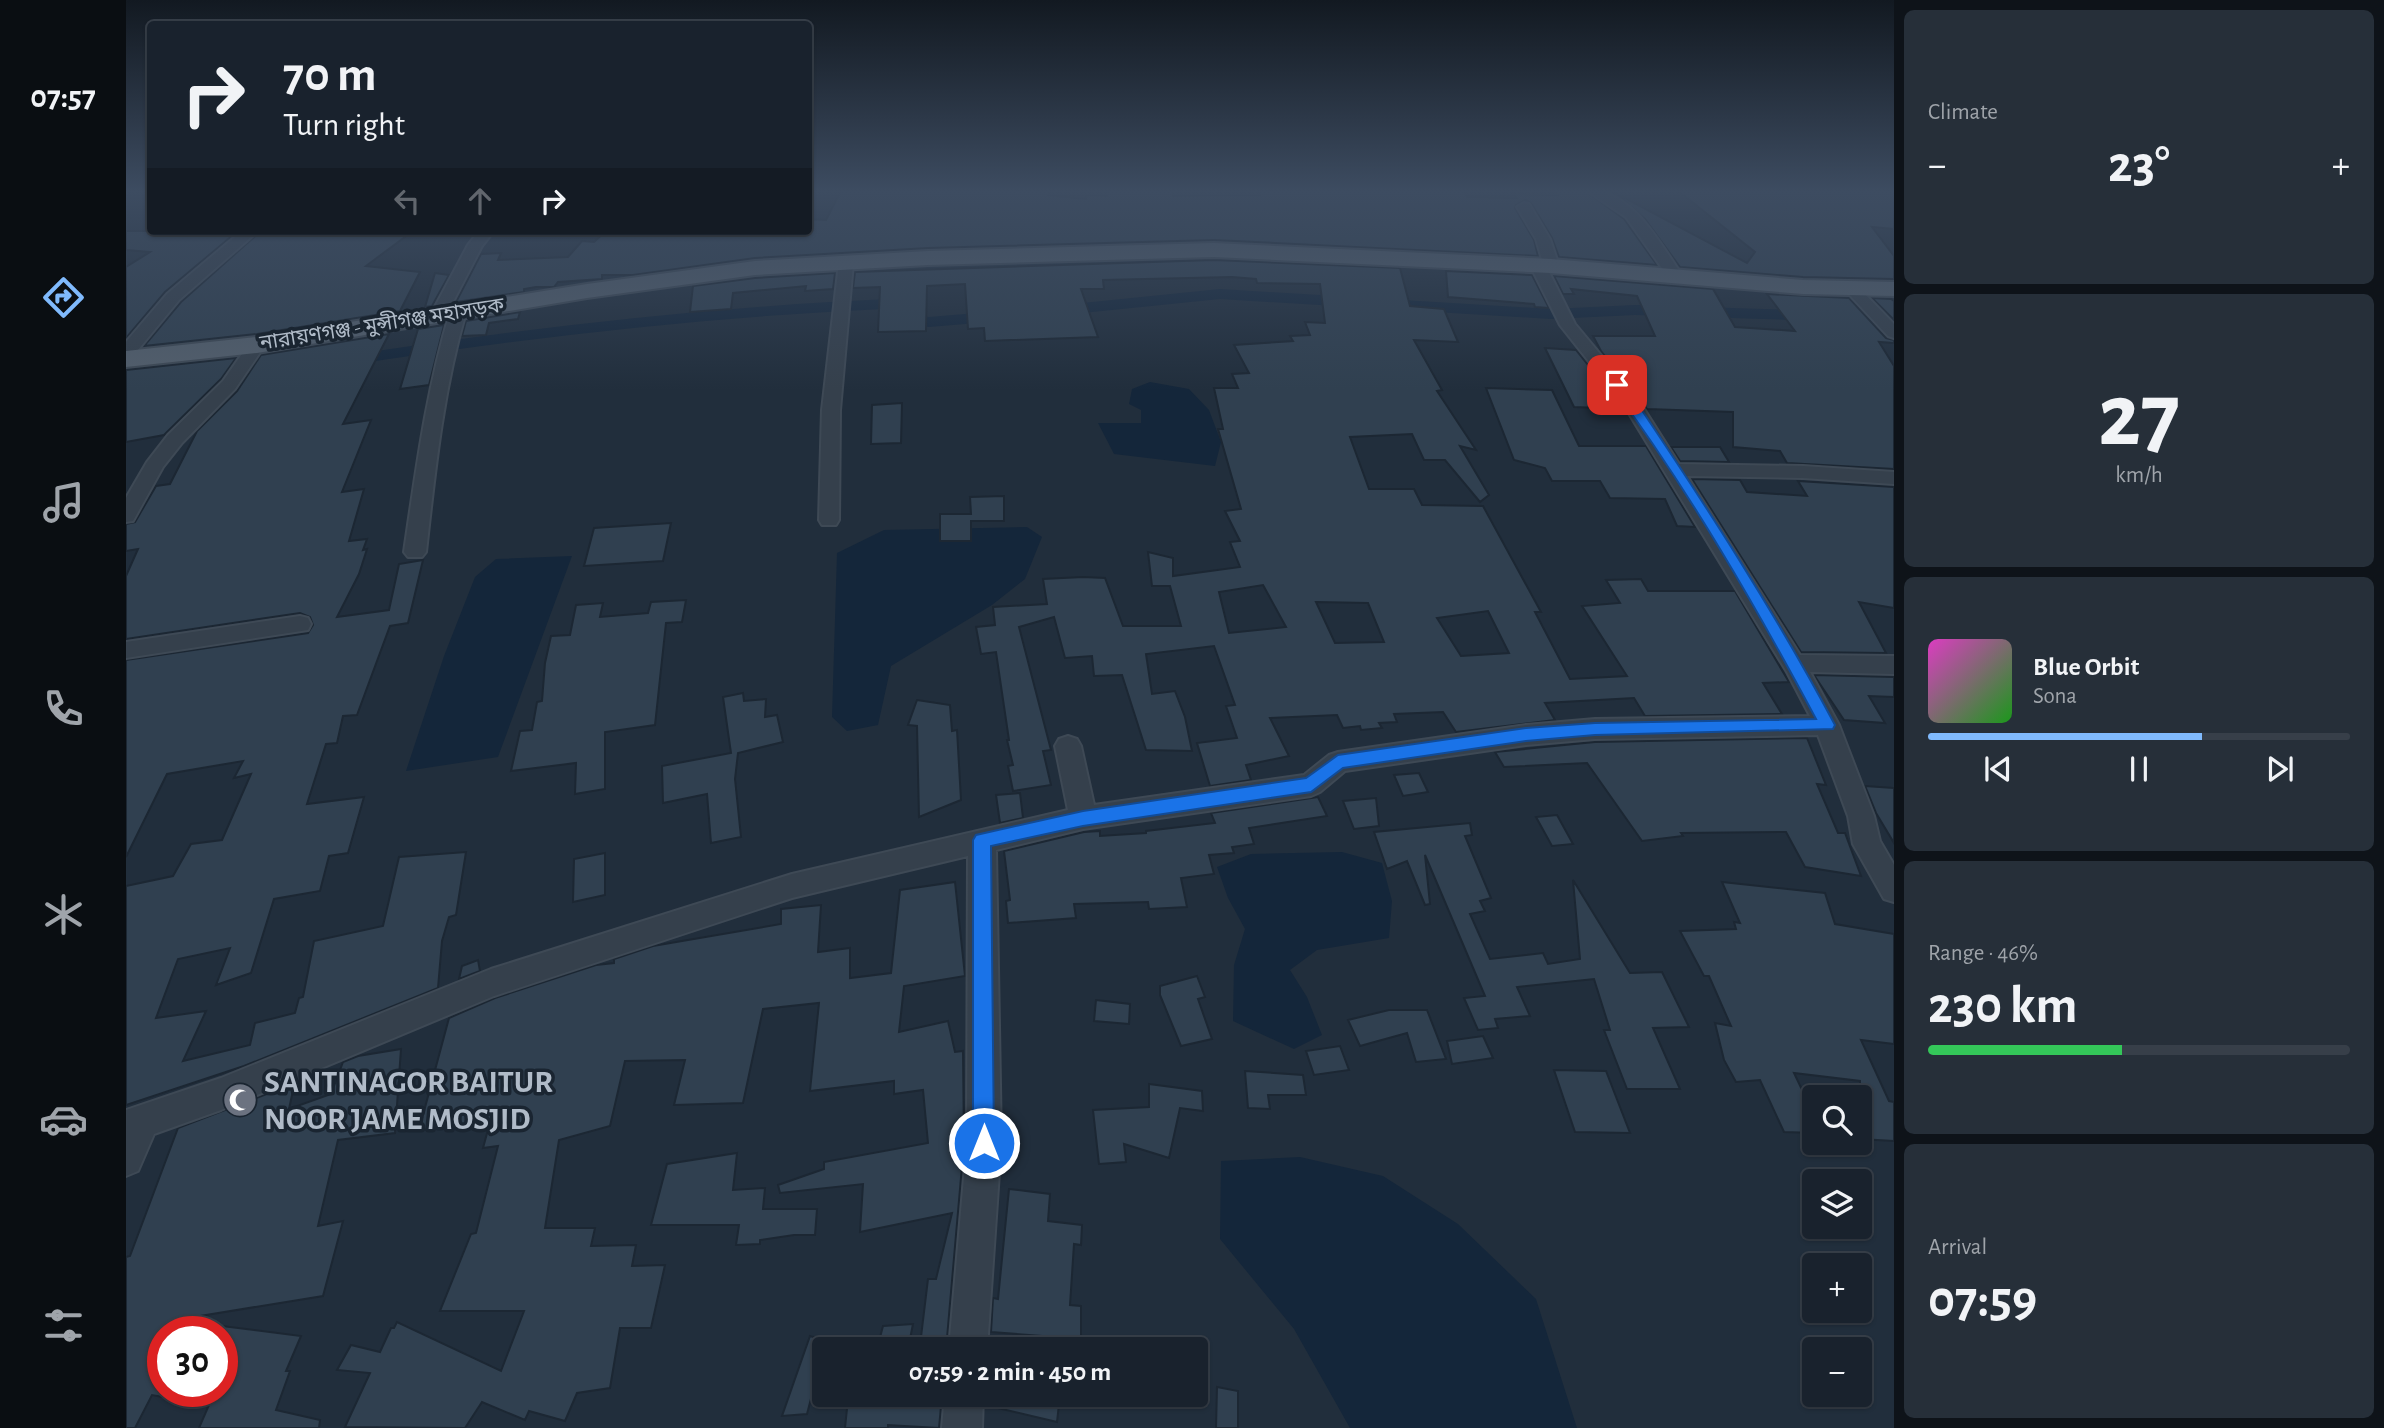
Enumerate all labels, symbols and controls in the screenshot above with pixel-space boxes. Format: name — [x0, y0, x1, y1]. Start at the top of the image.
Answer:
icon: right — [168, 49, 259, 140]
text: 70 m — [283, 51, 377, 100]
text: 07:57 — [30, 81, 96, 113]
text: Climate — [1928, 101, 1998, 124]
text: Turn right — [283, 109, 405, 141]
text: 23° — [2108, 139, 2170, 191]
text: − — [1928, 147, 1946, 185]
text: + — [2332, 147, 2350, 185]
icon: left — [388, 182, 426, 220]
icon: ahead — [461, 182, 499, 220]
icon: right — [534, 182, 572, 220]
icon: directions — [39, 273, 88, 322]
street label: নারায়ণগঞ্জ - মুন্সীগঞ্জ মহাসড়ক — [257, 292, 507, 355]
pin — [1587, 355, 1647, 415]
icon: arrive — [1598, 366, 1636, 404]
text: 27 — [2098, 371, 2180, 462]
text: km/h — [2115, 464, 2163, 487]
icon: music — [39, 478, 88, 527]
text: Blue Orbit — [2033, 654, 2139, 680]
icon: phone — [39, 684, 88, 733]
text: Sona — [2033, 685, 2077, 708]
icon: previous — [1979, 750, 2017, 788]
icon: pause — [2120, 750, 2158, 788]
icon: next — [2261, 750, 2299, 788]
icon: climate — [39, 890, 88, 939]
text: Range · 46% — [1928, 942, 2038, 965]
text: 230 km — [1928, 980, 2078, 1032]
place label: SANTINAGOR BAITUR NOOR JAME MOSJID — [264, 1066, 553, 1135]
mosque icon: SANTINAGOR BAITUR NOOR JAME MOSJID — [221, 1081, 259, 1119]
map controls — [1802, 1085, 1872, 1407]
button: search — [1802, 1085, 1872, 1155]
icon: car — [39, 1095, 88, 1144]
position arrow — [947, 1106, 1021, 1180]
button: layers — [1802, 1169, 1872, 1239]
text: Arrival — [1928, 1236, 1987, 1259]
button: + — [1802, 1253, 1872, 1323]
text: 07:59 — [1928, 1274, 2037, 1326]
icon: filters — [39, 1301, 88, 1350]
speed limit sign: 30 — [147, 1316, 238, 1407]
button: − — [1802, 1337, 1872, 1407]
text: 07:59 · 2 min · 450 m — [909, 1359, 1111, 1385]

